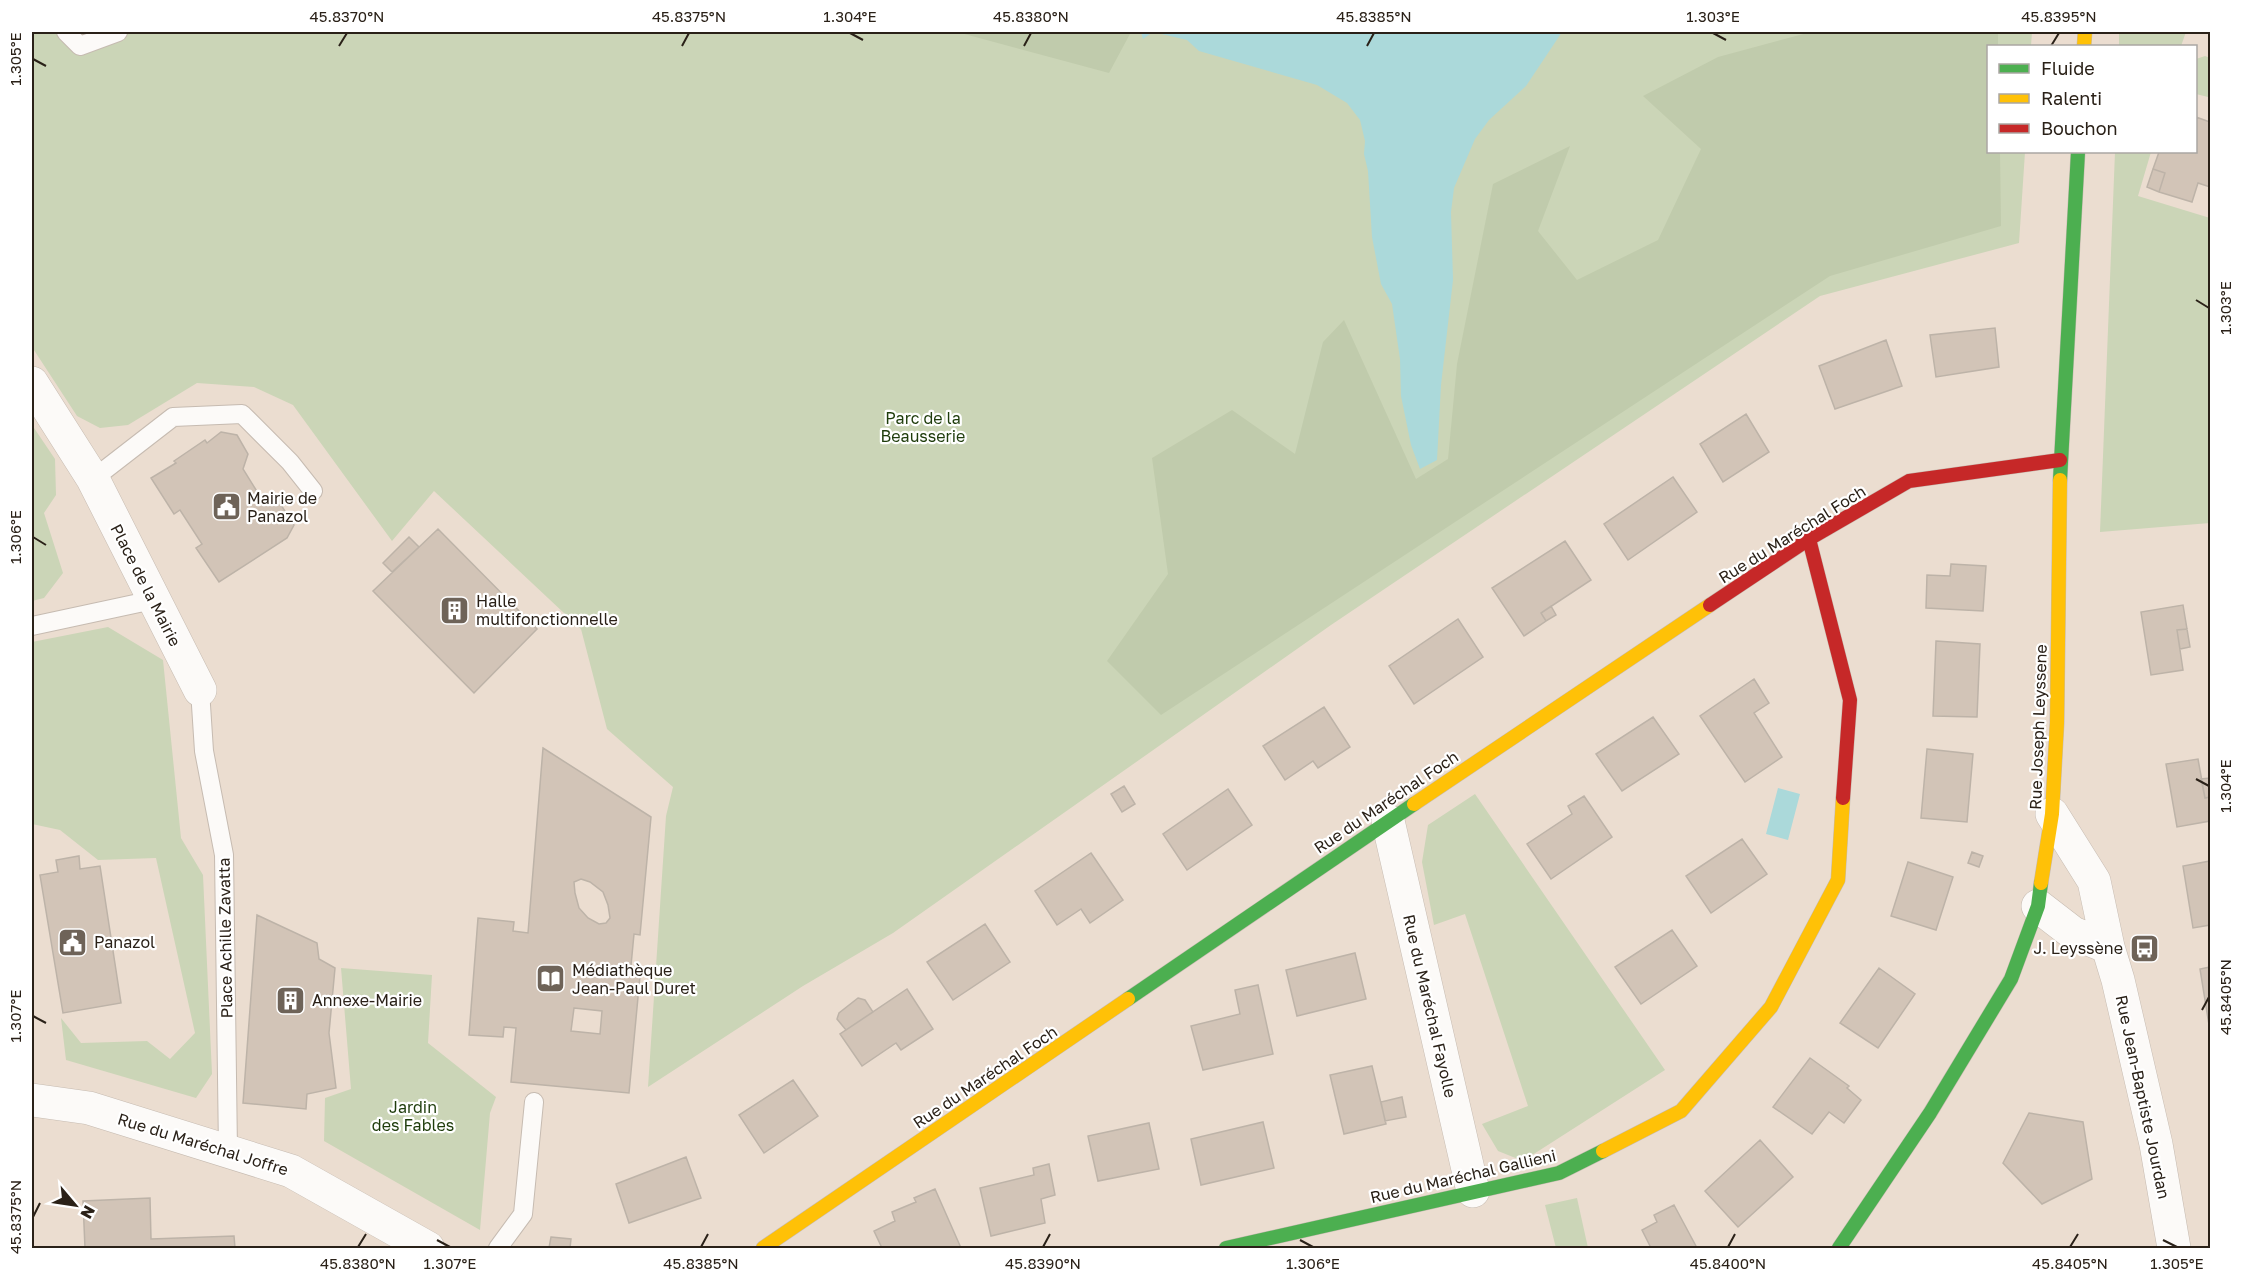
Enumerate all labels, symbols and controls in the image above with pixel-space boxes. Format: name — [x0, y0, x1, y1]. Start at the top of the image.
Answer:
text: 45.8370°N — [310, 7, 384, 25]
text: 45.8375°N — [652, 7, 726, 25]
text: 1.304°E — [823, 7, 877, 25]
text: 45.8380°N — [993, 7, 1069, 25]
text: 45.8385°N — [1336, 7, 1412, 25]
text: 1.303°E — [1686, 7, 1740, 25]
text: 45.8395°N — [2021, 7, 2097, 25]
text: 1.305°E — [6, 32, 24, 86]
legend — [1987, 45, 2197, 153]
text: Fluide — [2041, 57, 2095, 79]
text: Ralenti — [2041, 87, 2102, 109]
text: Bouchon — [2041, 117, 2118, 139]
text: 1.303°E — [2216, 281, 2234, 335]
park label: Parc de la Beausserie — [881, 408, 965, 446]
street label: Rue du Maréchal Foch — [1715, 481, 1869, 587]
place label: Mairie de Panazol — [247, 488, 317, 526]
public building icon: Mairie de Panazol — [210, 491, 242, 523]
text: 1.306°E — [6, 510, 24, 564]
street label: Place de la Mairie — [106, 520, 186, 650]
place label: Halle multifonctionnelle — [476, 591, 618, 629]
building icon: Halle multifonctionnelle — [439, 594, 471, 626]
street label: Rue Joseph Leyssene — [2025, 644, 2051, 810]
street label: Rue du Maréchal Foch — [1310, 746, 1462, 858]
text: 1.304°E — [2216, 759, 2234, 813]
street label: Place Achille Zavatta — [214, 857, 236, 1019]
street label: Rue du Maréchal Fayolle — [1399, 912, 1461, 1100]
public building icon: Panazol — [57, 926, 89, 958]
place label: Panazol — [94, 932, 155, 952]
bus stop icon: J. Leyssène — [2128, 932, 2160, 964]
place label: J. Leyssène — [2034, 938, 2123, 958]
text: 45.8405°N — [2216, 959, 2234, 1035]
place label: Médiathèque Jean-Paul Duret — [572, 960, 696, 998]
library icon: Médiathèque Jean-Paul Duret — [535, 963, 567, 995]
building icon: Annexe-Mairie — [275, 984, 307, 1016]
text: 1.307°E — [6, 990, 24, 1042]
place label: Annexe-Mairie — [312, 990, 422, 1010]
street label: Rue Jean-Baptiste Jourdan — [2112, 993, 2174, 1201]
street label: Rue du Maréchal Foch — [909, 1021, 1061, 1133]
park label: Jardin des Fables — [372, 1097, 454, 1135]
street label: Rue du Maréchal Joffre — [115, 1108, 291, 1180]
street label: Rue du Maréchal Gallieni — [1368, 1145, 1558, 1207]
north arrow — [45, 1175, 105, 1235]
text: 45.8375°N — [6, 1180, 24, 1254]
text: N — [76, 1202, 100, 1222]
text: 45.8380°N — [320, 1254, 396, 1272]
text: 1.307°E — [424, 1254, 476, 1272]
text: 45.8385°N — [663, 1254, 739, 1272]
text: 45.8390°N — [1005, 1254, 1081, 1272]
text: 1.306°E — [1286, 1254, 1340, 1272]
text: 45.8400°N — [1690, 1254, 1766, 1272]
text: 45.8405°N — [2032, 1254, 2108, 1272]
text: 1.305°E — [2150, 1254, 2204, 1272]

